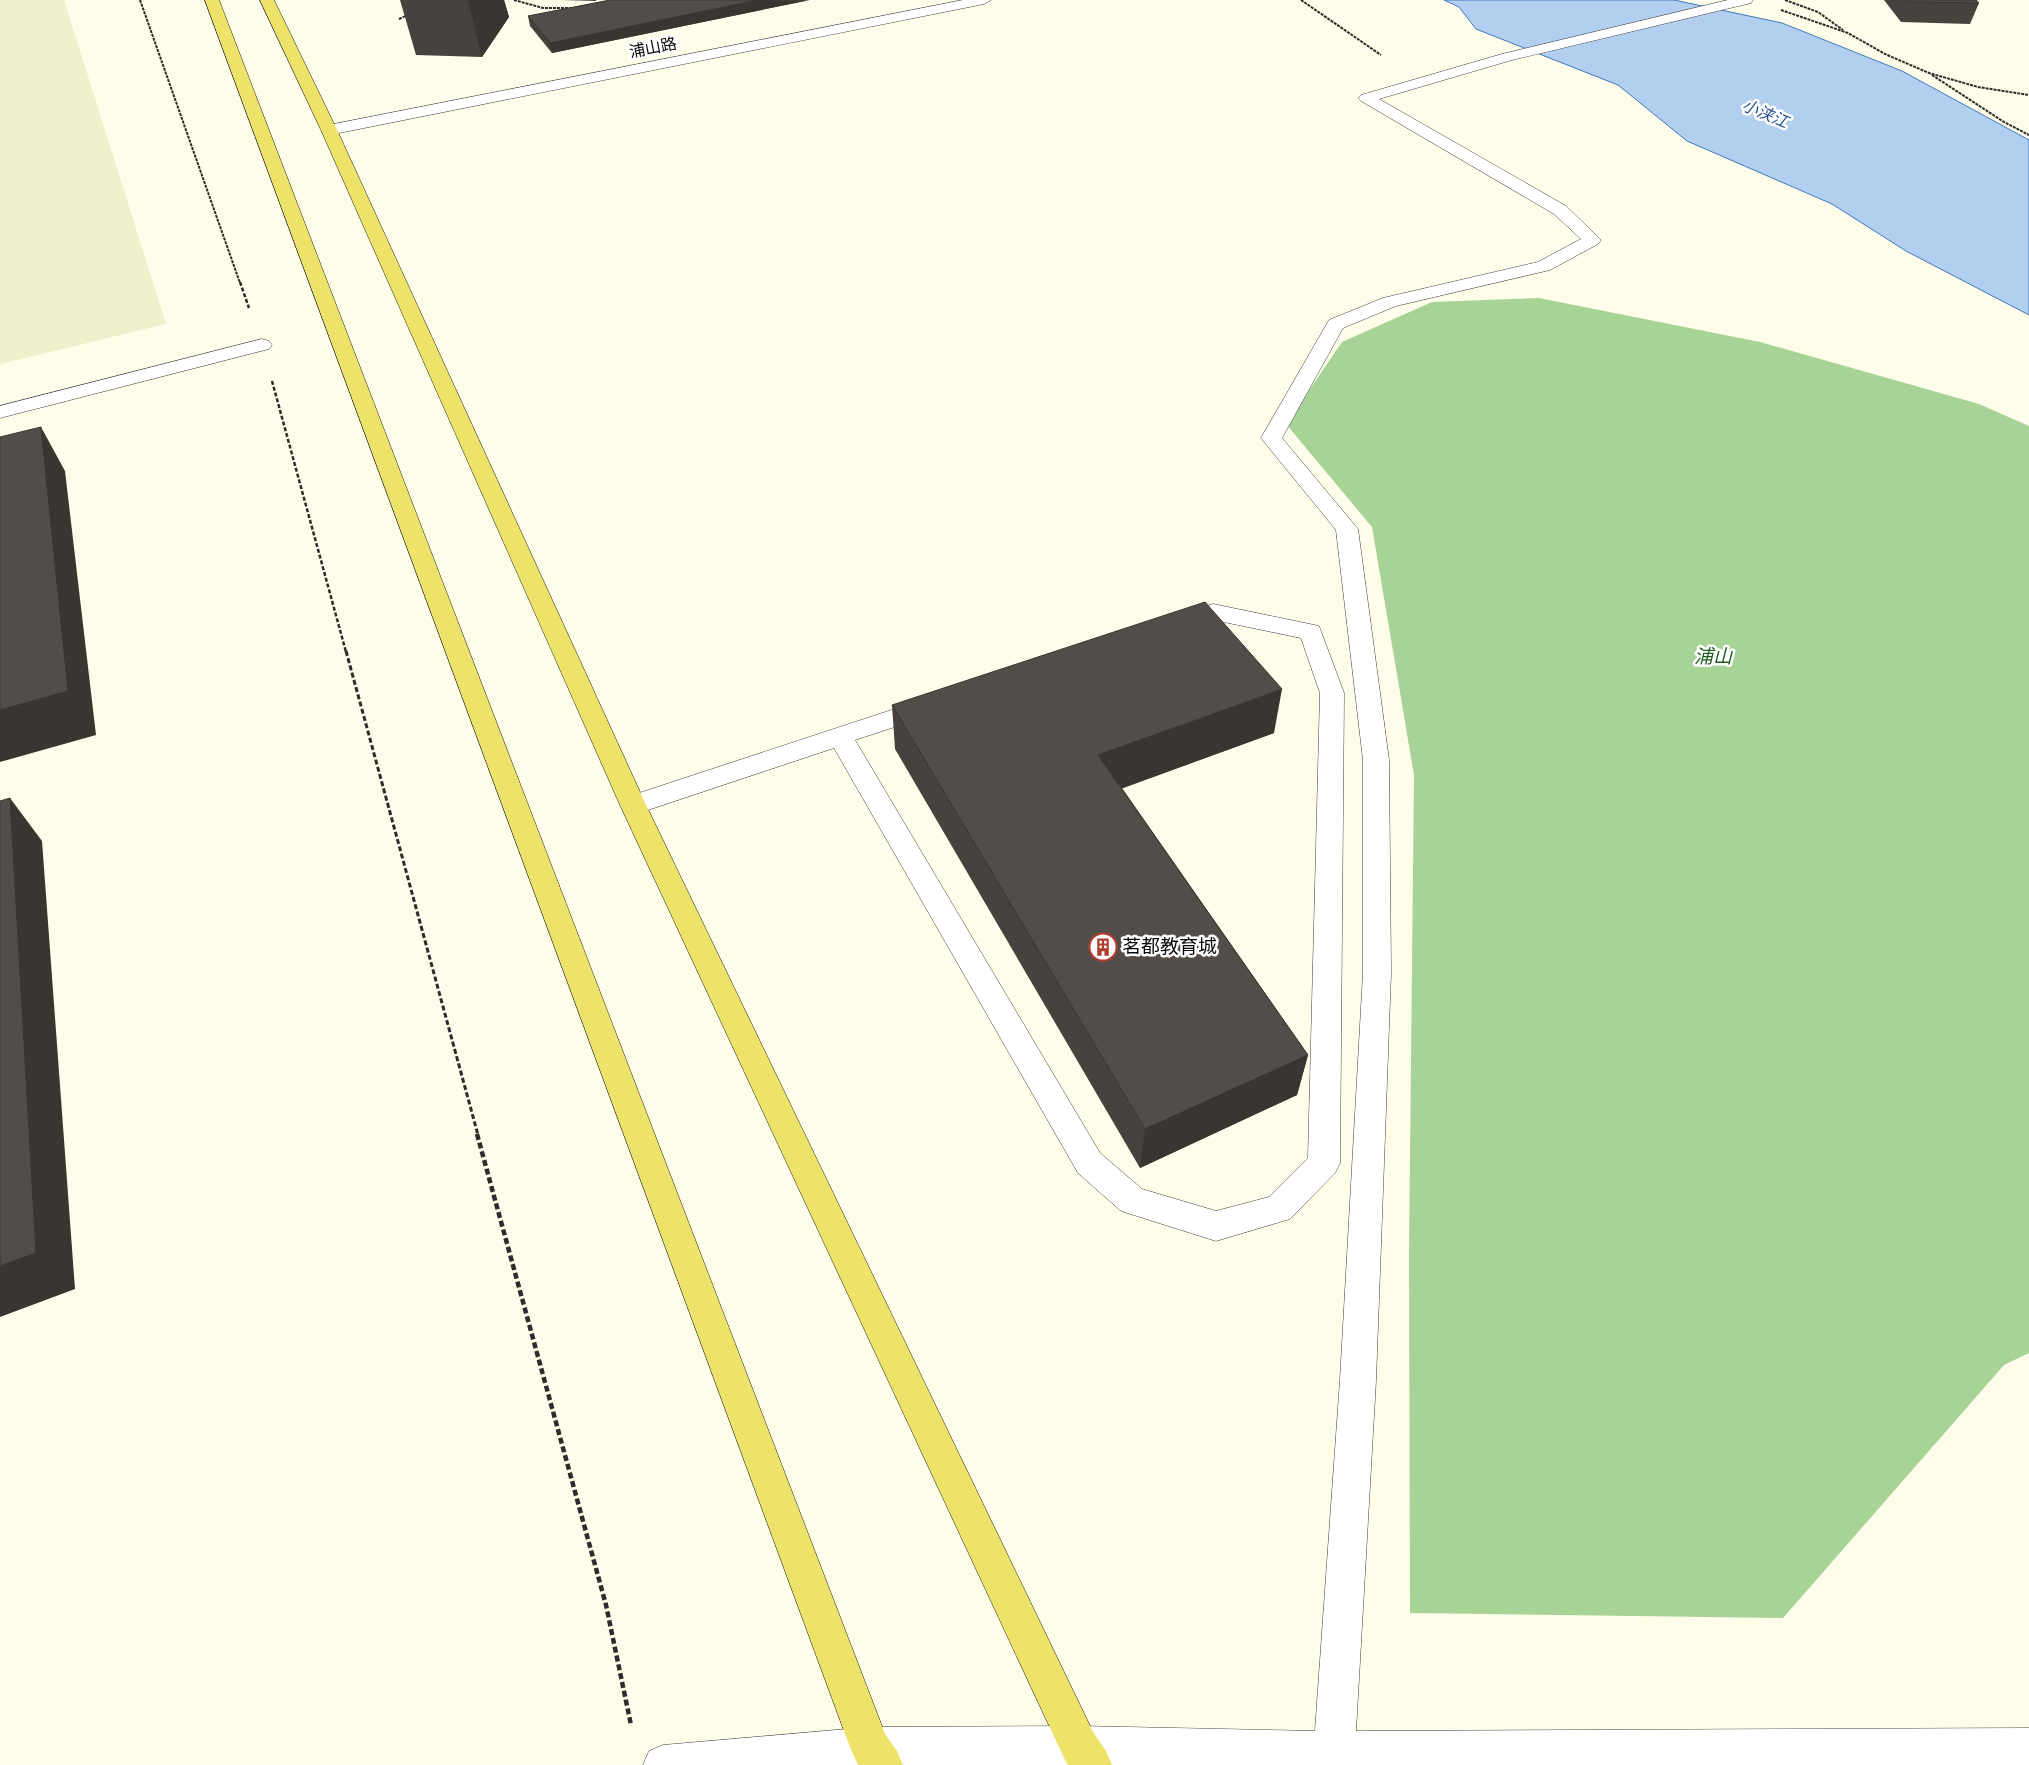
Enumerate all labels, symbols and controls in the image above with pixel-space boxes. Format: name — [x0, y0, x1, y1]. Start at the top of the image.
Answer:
street label: 浦山路 — [627, 32, 679, 64]
water label: 小浃江 — [1738, 94, 1794, 135]
park label: 浦山 — [1694, 643, 1733, 672]
building icon: 茗都教育城 — [1088, 932, 1118, 962]
place label: 茗都教育城 — [1122, 933, 1217, 962]

